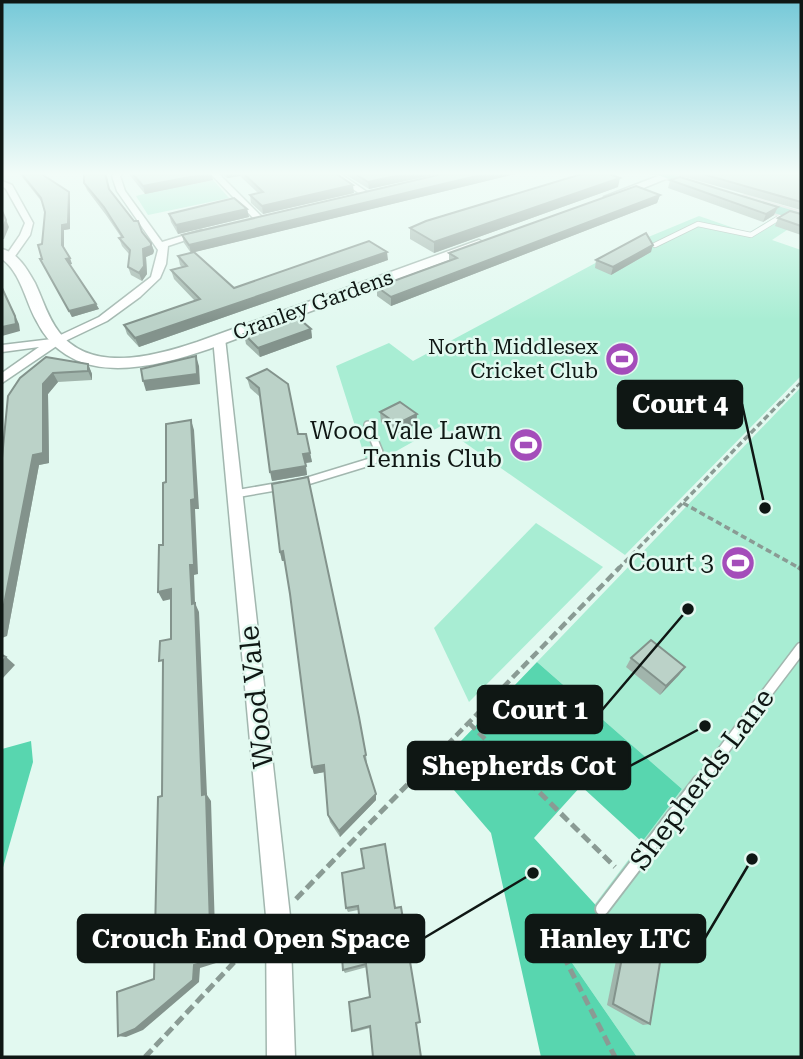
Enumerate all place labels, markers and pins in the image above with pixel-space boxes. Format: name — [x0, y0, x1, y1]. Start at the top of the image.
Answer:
place label: North Middlesex Cricket Club — [428, 335, 598, 383]
sports icon: North Middlesex Cricket Club — [603, 340, 641, 378]
callout: Court 4 — [618, 381, 742, 428]
place label: Wood Vale Lawn Tennis Club — [310, 417, 502, 473]
sports icon: Wood Vale Lawn Tennis Club — [507, 426, 545, 464]
sports icon: Court 3 — [719, 544, 757, 582]
place label: Court 3 — [628, 549, 714, 577]
callout: Court 1 — [478, 686, 602, 733]
callout: Shepherds Cot — [408, 742, 630, 789]
callout: Crouch End Open Space — [78, 915, 424, 962]
callout: Hanley LTC — [526, 915, 705, 962]

